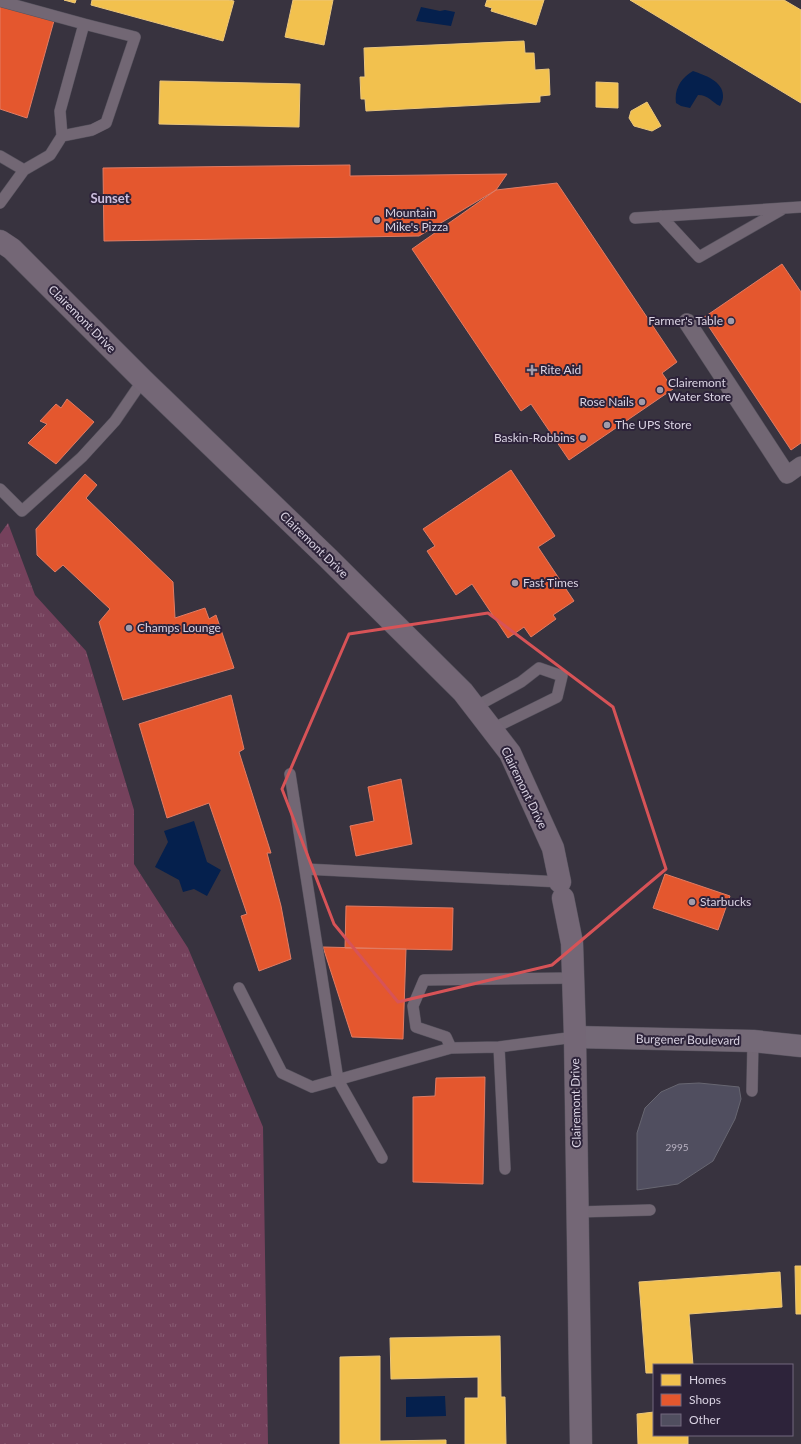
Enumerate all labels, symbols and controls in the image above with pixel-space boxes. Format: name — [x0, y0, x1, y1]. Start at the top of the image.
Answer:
district label: Sunset — [90, 190, 130, 206]
place label: Mountain Mike's Pizza — [385, 205, 448, 234]
marker: Mountain Mike's Pizza — [372, 215, 382, 225]
street label: Clairemont Drive — [45, 282, 119, 356]
place label: Farmer's Table — [648, 313, 723, 328]
marker: Farmer's Table — [726, 316, 736, 326]
place label: Rite Aid — [540, 362, 581, 377]
marker: Rite Aid — [527, 365, 537, 375]
place label: Clairemont Water Store — [668, 375, 731, 404]
marker: Clairemont Water Store — [655, 385, 665, 395]
place label: Rose Nails — [580, 394, 634, 409]
marker: Rose Nails — [637, 397, 647, 407]
place label: The UPS Store — [615, 417, 691, 432]
marker: The UPS Store — [602, 420, 612, 430]
place label: Baskin-Robbins — [494, 430, 575, 445]
marker: Baskin-Robbins — [578, 433, 588, 443]
street label: Clairemont Drive — [277, 508, 352, 581]
place label: Fast Times — [523, 575, 578, 590]
marker: Fast Times — [510, 578, 520, 588]
place label: Champs Lounge — [137, 620, 221, 635]
marker: Champs Lounge — [124, 623, 134, 633]
street label: Clairemont Drive — [498, 744, 551, 831]
place label: Starbucks — [700, 894, 751, 909]
marker: Starbucks — [687, 897, 697, 907]
street label: Burgener Boulevard — [636, 1031, 740, 1048]
street label: Clairemont Drive — [567, 1058, 584, 1148]
house number: 2995 — [665, 1141, 689, 1153]
legend — [653, 1364, 793, 1436]
text: Homes — [689, 1372, 726, 1387]
text: Shops — [689, 1392, 721, 1407]
text: Other — [689, 1412, 721, 1427]

